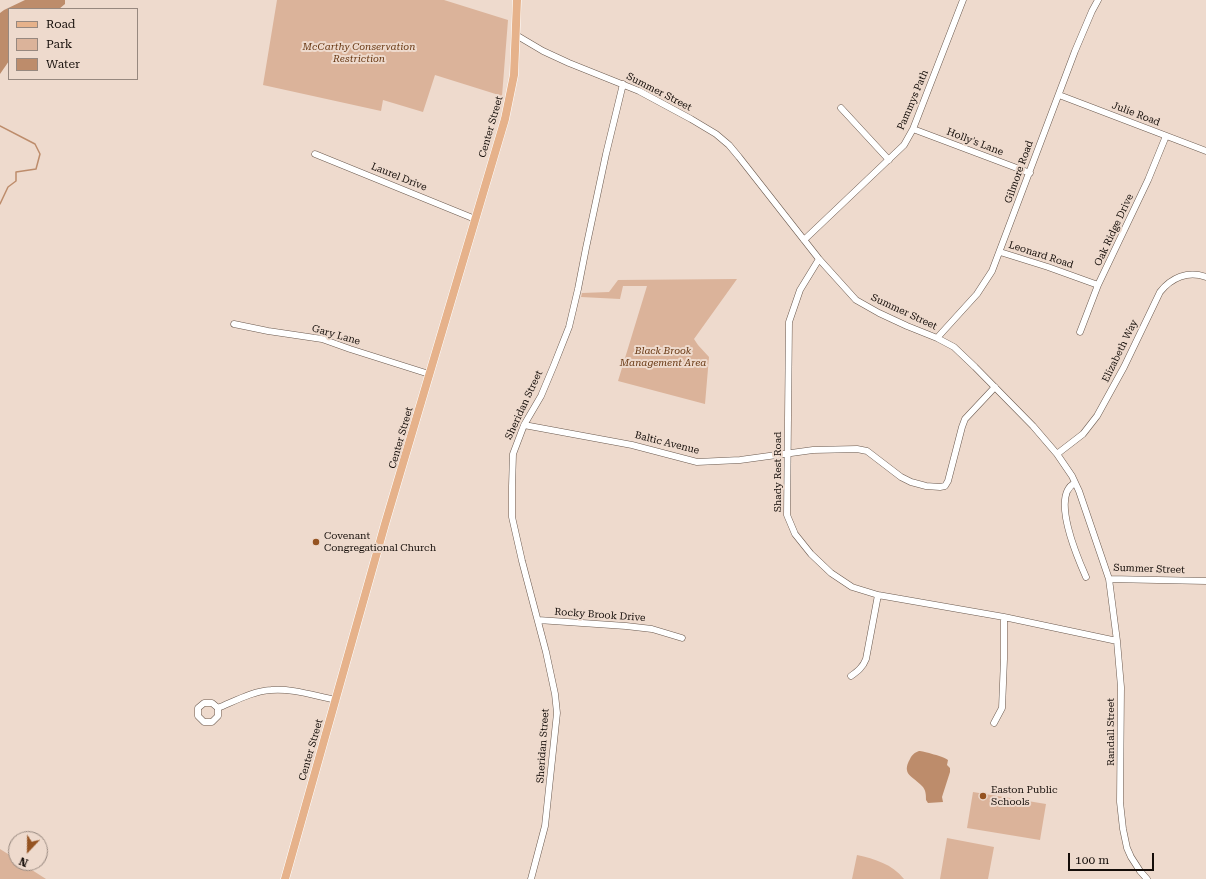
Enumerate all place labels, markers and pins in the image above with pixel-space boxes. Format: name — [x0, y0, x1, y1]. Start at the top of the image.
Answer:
place label: Covenant Congregational Church — [324, 530, 436, 554]
marker: Covenant Congregational Church — [311, 537, 321, 547]
place label: Easton Public Schools — [991, 784, 1057, 808]
marker: Easton Public Schools — [978, 791, 988, 801]

